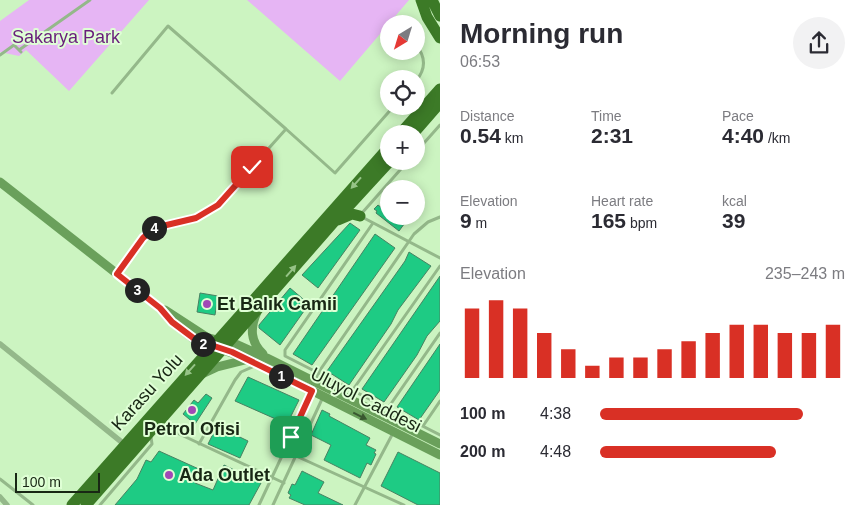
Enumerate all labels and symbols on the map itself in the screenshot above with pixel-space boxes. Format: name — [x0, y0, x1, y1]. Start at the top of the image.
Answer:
north arrow — [380, 15, 425, 60]
park label: Sakarya Park — [12, 27, 121, 47]
pin — [231, 146, 273, 188]
one-way arrow — [350, 176, 362, 188]
pin: 4 — [142, 216, 166, 240]
one-way arrow — [286, 265, 297, 278]
pin: 3 — [124, 278, 150, 302]
place label: Et Balık Camii — [217, 294, 337, 314]
marker: Et Balık Camii — [201, 298, 213, 310]
pin: 2 — [190, 332, 216, 356]
street label: Karasu Yolu — [107, 350, 187, 434]
one-way arrow — [184, 363, 196, 375]
pin: 1 — [268, 364, 294, 388]
street label: Uluyol Caddesi — [308, 364, 424, 436]
marker: Petrol Ofisi — [186, 404, 198, 416]
one-way arrow — [353, 412, 368, 420]
pin — [270, 416, 312, 458]
place label: Petrol Ofisi — [144, 419, 240, 439]
place label: Ada Outlet — [179, 465, 270, 485]
marker: Ada Outlet — [163, 469, 175, 481]
scale bar — [15, 470, 100, 493]

